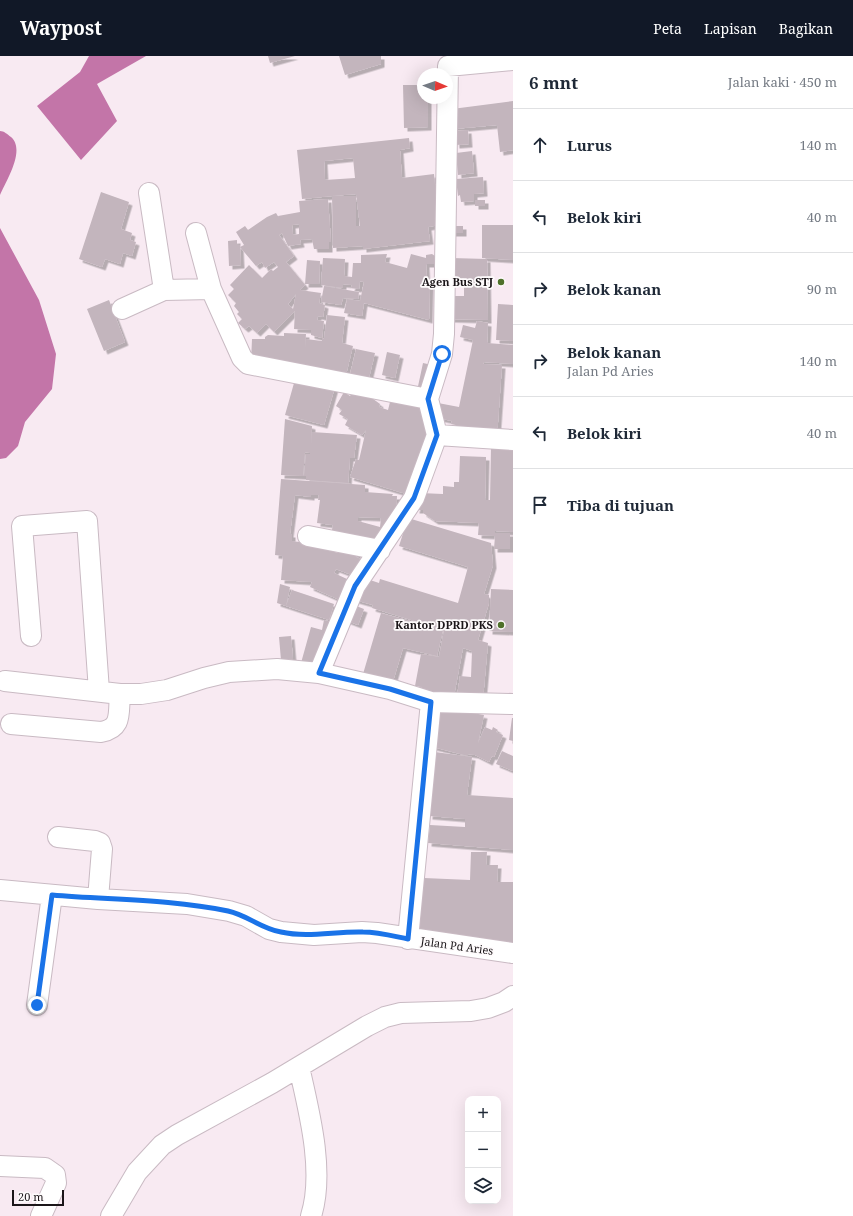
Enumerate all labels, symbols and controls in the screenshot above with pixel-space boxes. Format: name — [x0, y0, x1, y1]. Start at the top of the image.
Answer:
text: Waypost — [20, 15, 102, 41]
text: Peta — [653, 19, 682, 38]
text: Lapisan — [704, 19, 757, 38]
text: Bagikan — [779, 19, 833, 38]
north arrow — [417, 68, 453, 104]
text: 6 mnt — [529, 71, 578, 94]
text: Jalan kaki · 450 m — [728, 73, 837, 91]
icon: ahead — [529, 134, 551, 156]
text: Lurus — [567, 135, 612, 155]
text: 140 m — [800, 136, 837, 154]
icon: left — [529, 206, 551, 228]
text: Belok kiri — [567, 207, 642, 227]
text: 40 m — [807, 208, 837, 226]
place label: Agen Bus STJ — [422, 274, 494, 289]
marker: Agen Bus STJ — [496, 277, 506, 287]
icon: right — [529, 278, 551, 300]
text: Belok kanan — [567, 279, 661, 299]
text: 90 m — [807, 280, 837, 298]
text: Belok kanan — [567, 342, 661, 362]
route start — [433, 345, 451, 363]
icon: right — [529, 350, 551, 372]
text: 140 m — [800, 352, 837, 370]
text: Jalan Pd Aries — [567, 362, 654, 380]
icon: left — [529, 422, 551, 444]
text: Belok kiri — [567, 423, 642, 443]
text: 40 m — [807, 424, 837, 442]
icon: arrive — [529, 494, 551, 516]
text: Tiba di tujuan — [567, 495, 674, 515]
place label: Kantor DPRD PKS — [395, 617, 493, 632]
marker: Kantor DPRD PKS — [496, 620, 506, 630]
street label: Jalan Pd Aries — [419, 933, 494, 958]
route end — [28, 996, 46, 1014]
map controls — [465, 1096, 501, 1204]
button: + — [465, 1096, 501, 1132]
button: − — [465, 1132, 501, 1168]
button: layers — [465, 1168, 501, 1204]
scale bar — [12, 1188, 64, 1207]
text: 20 m — [18, 1189, 44, 1204]

